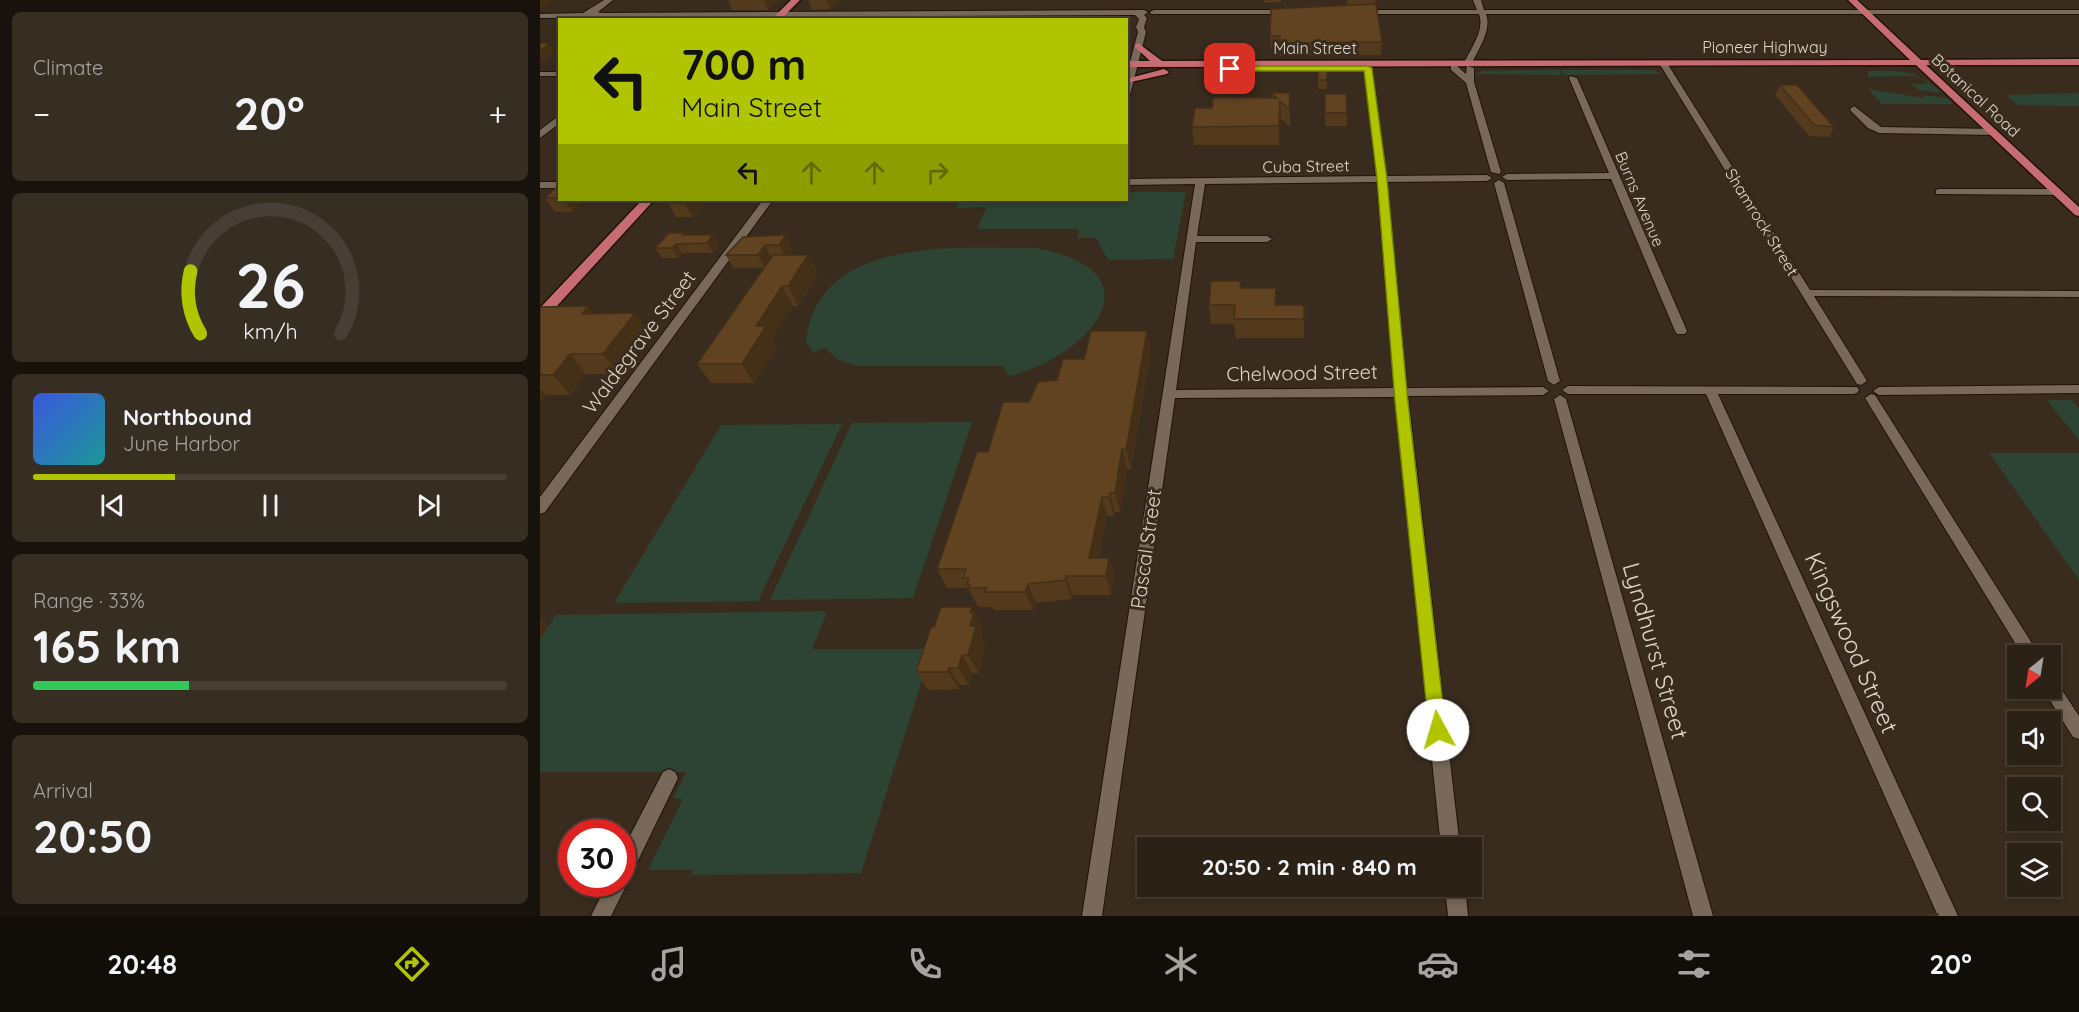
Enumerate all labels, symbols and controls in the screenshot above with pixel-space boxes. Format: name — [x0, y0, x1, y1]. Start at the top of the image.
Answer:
street label: Pioneer Highway — [1702, 37, 1828, 57]
text: 700 m — [681, 38, 806, 91]
street label: Main Street — [1273, 38, 1357, 58]
icon: left — [582, 42, 660, 120]
pin — [1204, 43, 1255, 94]
street label: Botanical Road — [1928, 49, 2024, 141]
icon: arrive — [1213, 52, 1246, 85]
text: Climate — [33, 55, 103, 80]
text: 20° — [234, 85, 305, 141]
text: Main Street — [681, 90, 822, 124]
text: − — [33, 93, 50, 134]
text: + — [488, 93, 507, 134]
street label: Burns Avenue — [1611, 148, 1669, 250]
street label: Cuba Street — [1262, 155, 1350, 177]
icon: left — [732, 156, 765, 189]
icon: ahead — [795, 156, 828, 189]
icon: ahead — [858, 156, 891, 189]
icon: right — [921, 156, 954, 189]
street label: Shamrock Street — [1721, 165, 1803, 279]
text: 26 — [235, 246, 305, 324]
street label: Waldegrave Street — [577, 265, 701, 418]
text: km/h — [243, 319, 297, 345]
street label: Chelwood Street — [1226, 359, 1378, 386]
text: Northbound — [123, 403, 252, 431]
text: June Harbor — [123, 431, 240, 456]
street label: Pascal Street — [1125, 487, 1166, 610]
icon: previous — [96, 489, 129, 522]
icon: pause — [254, 489, 287, 522]
icon: next — [412, 489, 445, 522]
street label: Kingswood Street — [1799, 547, 1905, 738]
street label: Lyndhurst Street — [1616, 559, 1696, 743]
text: Range · 33% — [33, 588, 145, 613]
text: 165 km — [33, 618, 181, 674]
north arrow — [2007, 645, 2061, 699]
map controls — [2007, 645, 2061, 897]
position arrow — [1406, 698, 1470, 762]
button: sound — [2007, 711, 2061, 765]
button: search — [2007, 777, 2061, 831]
text: Arrival — [33, 778, 93, 803]
text: 20:50 — [33, 808, 152, 864]
speed limit sign: 30 — [558, 819, 636, 897]
button: layers — [2007, 843, 2061, 897]
text: 20:50 · 2 min · 840 m — [1202, 853, 1417, 881]
icon: directions — [391, 943, 433, 985]
icon: music — [648, 943, 690, 985]
icon: phone — [904, 943, 946, 985]
icon: climate — [1160, 943, 1202, 985]
icon: car — [1417, 943, 1459, 985]
icon: filters — [1673, 943, 1715, 985]
text: 20:48 — [107, 947, 177, 981]
text: 20° — [1929, 947, 1972, 981]

